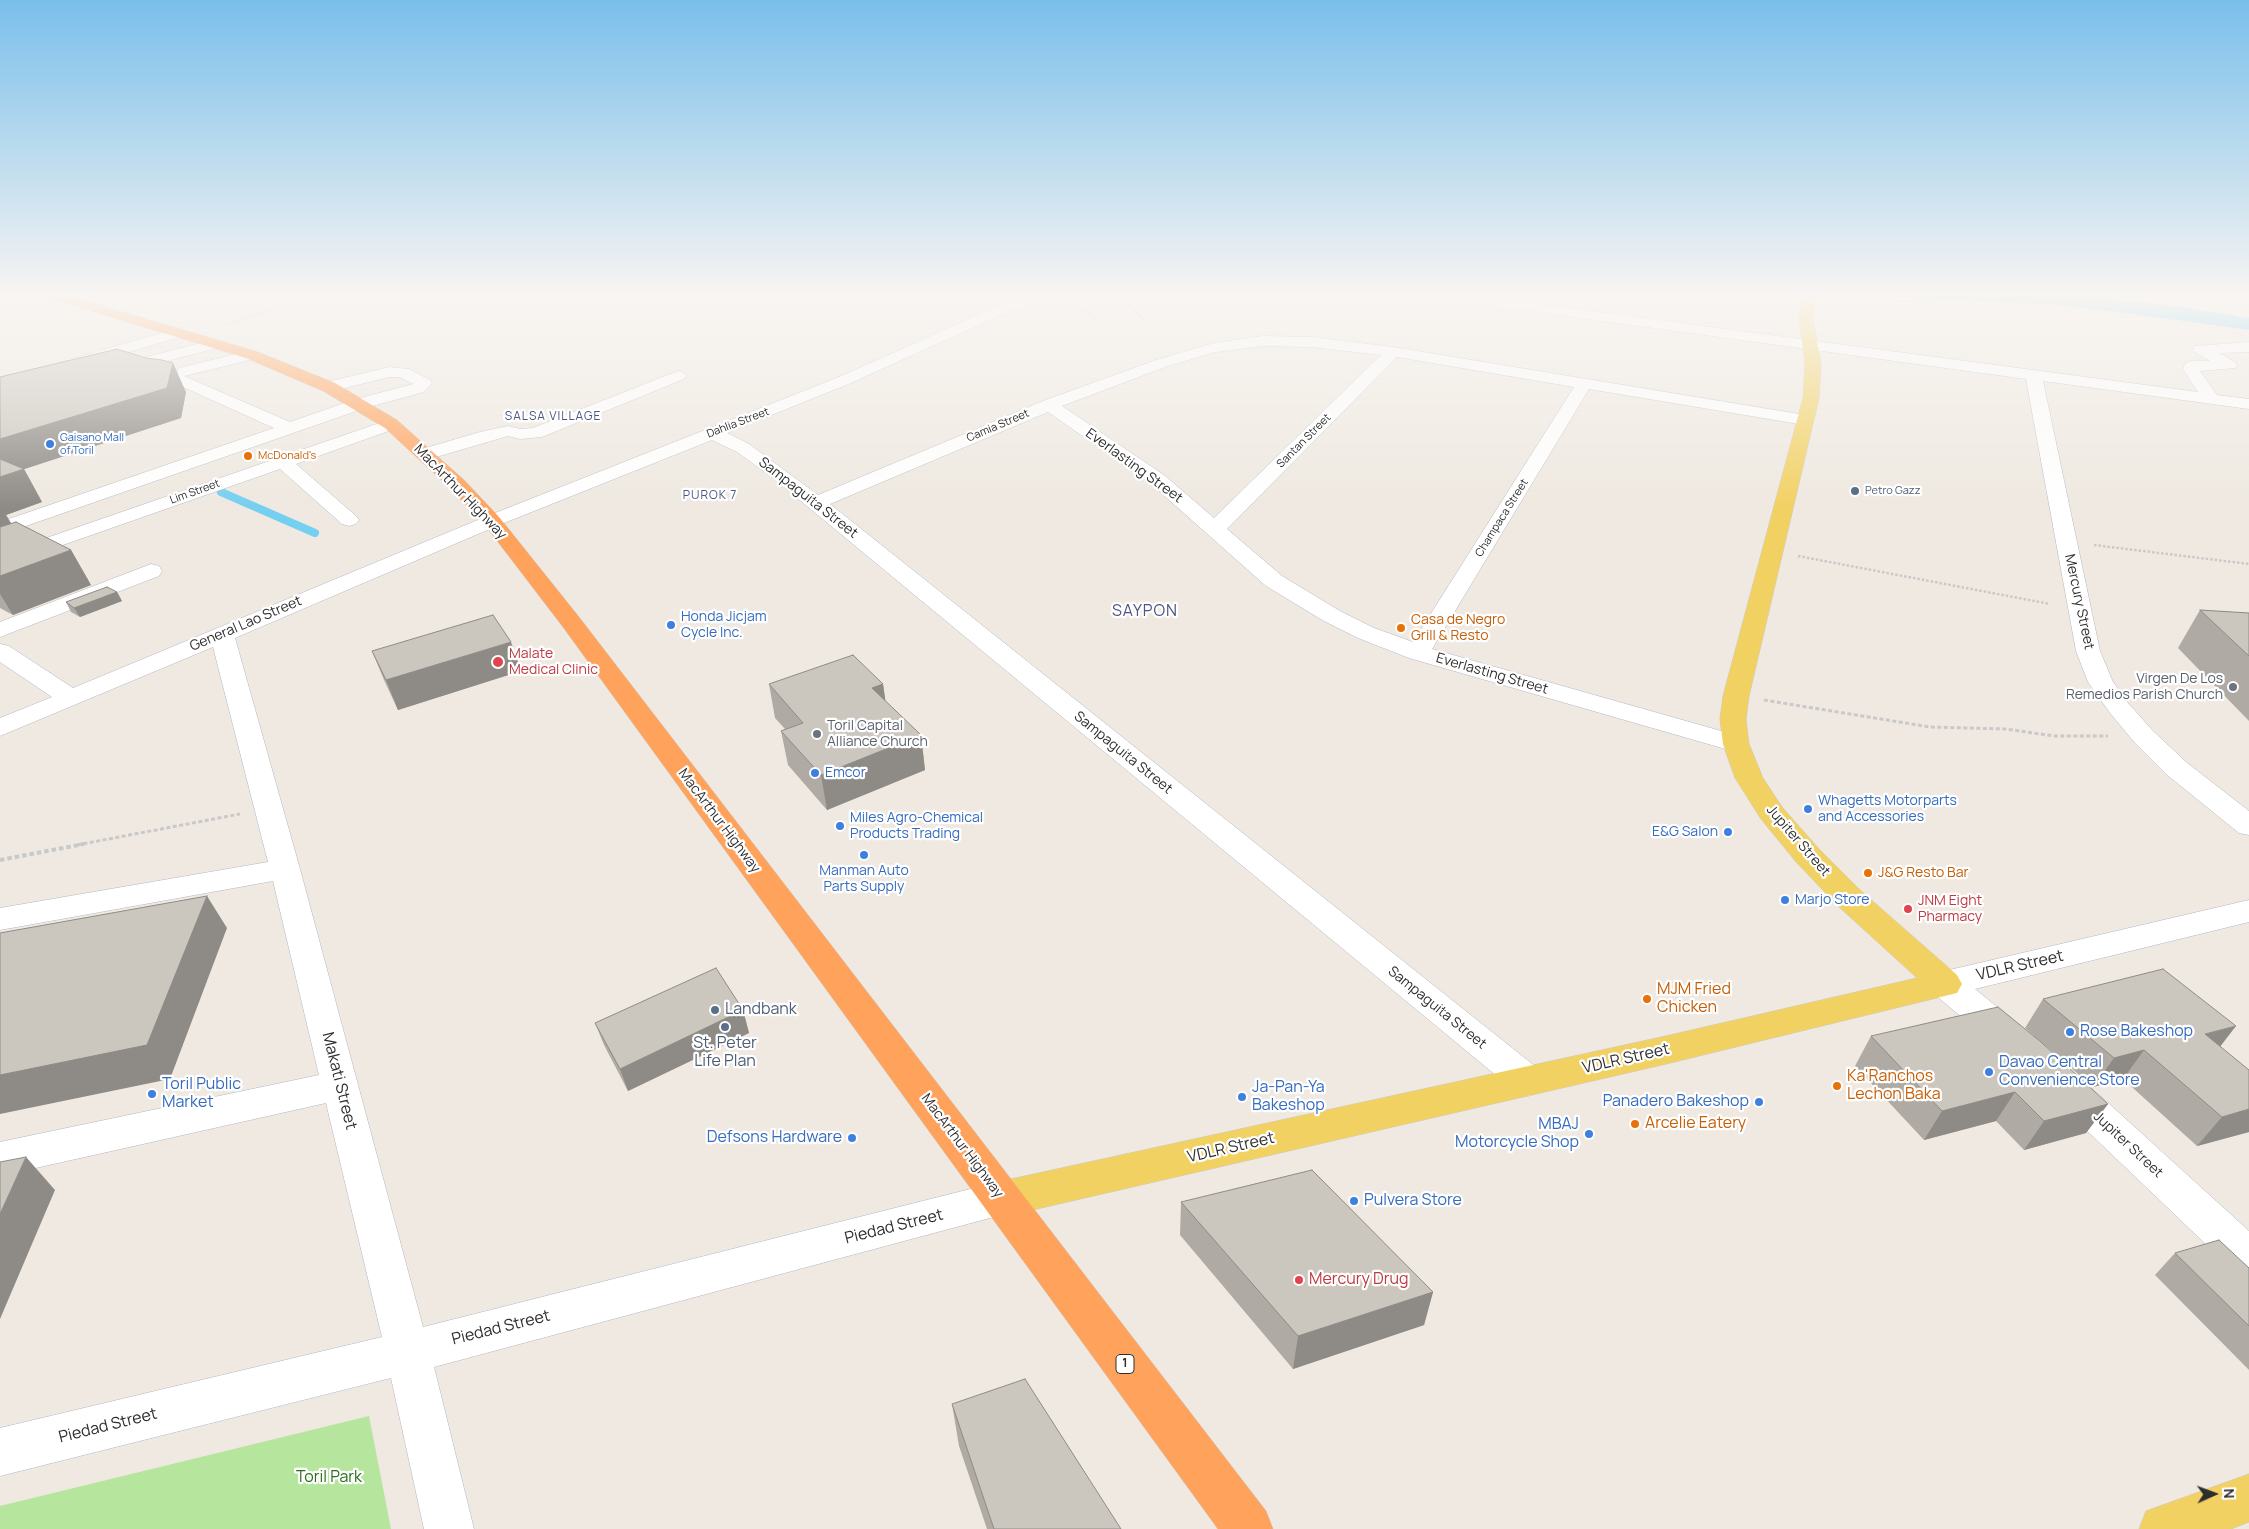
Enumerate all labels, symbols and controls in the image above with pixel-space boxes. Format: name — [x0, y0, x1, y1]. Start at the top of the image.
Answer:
street label: Dahlia Street — [705, 405, 771, 441]
street label: Camia Street — [965, 407, 1031, 445]
district label: SALSA VILLAGE — [503, 410, 603, 424]
street label: Santan Street — [1274, 411, 1334, 471]
street label: Everlasting Street — [1082, 425, 1186, 507]
place label: Gaisano Mall of Toril — [60, 431, 124, 457]
marker: Gaisano Mall of Toril — [44, 438, 56, 450]
street label: MacArthur Highway — [410, 441, 510, 543]
place label: McDonald's — [258, 449, 316, 463]
marker: McDonald's — [242, 450, 254, 462]
street label: Sampaguita Street — [755, 454, 861, 542]
street label: Lim Street — [168, 477, 222, 507]
street label: Champaca Street — [1473, 477, 1531, 559]
place label: Petro Gazz — [1865, 484, 1921, 498]
marker: Petro Gazz — [1849, 485, 1861, 497]
district label: PUROK 7 — [682, 489, 738, 503]
street label: Mercury Street — [2061, 553, 2097, 651]
street label: General Lao Street — [187, 593, 305, 655]
district label: SAYPON — [1111, 602, 1179, 622]
place label: Honda Jicjam Cycle Inc. — [681, 609, 767, 642]
place label: Casa de Negro Grill & Resto — [1411, 612, 1505, 644]
marker: Honda Jicjam Cycle Inc. — [665, 619, 677, 631]
marker: Casa de Negro Grill & Resto — [1395, 622, 1407, 634]
place label: Malate Medical Clinic — [509, 646, 598, 679]
street label: Everlasting Street — [1434, 650, 1550, 698]
marker: Malate Medical Clinic — [491, 655, 505, 669]
place label: Virgen De Los Remedios Parish Church — [2066, 671, 2223, 704]
marker: Virgen De Los Remedios Parish Church — [2227, 681, 2239, 693]
street label: Sampaguita Street — [1070, 708, 1176, 798]
place label: Toril Capital Alliance Church — [827, 718, 928, 750]
marker: Toril Capital Alliance Church — [811, 728, 823, 740]
place label: Emcor — [825, 765, 866, 781]
street label: MacArthur Highway — [674, 766, 764, 876]
marker: Emcor — [809, 767, 821, 779]
place label: Whagetts Motorparts and Accessories — [1818, 793, 1957, 826]
street label: Jupiter Street — [1763, 802, 1833, 880]
marker: Whagetts Motorparts and Accessories — [1802, 803, 1814, 815]
place label: Miles Agro-Chemical Products Trading — [850, 810, 983, 842]
marker: Miles Agro-Chemical Products Trading — [834, 820, 846, 832]
place label: E&G Salon — [1652, 824, 1718, 840]
marker: E&G Salon — [1722, 826, 1734, 838]
marker: Manman Auto Parts Supply — [858, 849, 870, 861]
place label: Manman Auto Parts Supply — [819, 863, 909, 896]
place label: J&G Resto Bar — [1878, 865, 1968, 881]
marker: J&G Resto Bar — [1862, 867, 1874, 879]
place label: Marjo Store — [1795, 892, 1870, 908]
place label: JNM Eight Pharmacy — [1918, 893, 1982, 926]
marker: Marjo Store — [1779, 894, 1791, 906]
marker: JNM Eight Pharmacy — [1902, 903, 1914, 915]
street label: VDLR Street — [1975, 947, 2065, 985]
street label: Sampaguita Street — [1384, 963, 1490, 1053]
place label: MJM Fried Chicken — [1657, 980, 1731, 1018]
marker: MJM Fried Chicken — [1641, 993, 1653, 1005]
place label: Landbank — [725, 1000, 797, 1020]
marker: Landbank — [709, 1004, 721, 1016]
marker: St. Peter Life Plan — [719, 1021, 731, 1033]
place label: Rose Bakeshop — [2080, 1022, 2193, 1042]
marker: Rose Bakeshop — [2064, 1026, 2076, 1038]
street label: Makati Street — [318, 1030, 360, 1132]
place label: St. Peter Life Plan — [693, 1034, 757, 1072]
street label: VDLR Street — [1581, 1040, 1671, 1078]
place label: Davao Central Convenience Store — [1999, 1053, 2140, 1091]
marker: Davao Central Convenience Store — [1983, 1066, 1995, 1078]
place label: Ka'Ranchos Lechon Baka — [1847, 1067, 1941, 1105]
place label: Toril Public Market — [162, 1075, 241, 1113]
place label: Ja-Pan-Ya Bakeshop — [1252, 1078, 1325, 1116]
marker: Ka'Ranchos Lechon Baka — [1831, 1080, 1843, 1092]
marker: Toril Public Market — [146, 1088, 158, 1100]
street label: MacArthur Highway — [917, 1091, 1007, 1201]
marker: Ja-Pan-Ya Bakeshop — [1236, 1091, 1248, 1103]
place label: Panadero Bakeshop — [1603, 1092, 1749, 1112]
marker: Panadero Bakeshop — [1753, 1096, 1765, 1108]
street label: Jupiter Street — [2090, 1109, 2166, 1181]
place label: Arcelie Eatery — [1645, 1114, 1746, 1134]
place label: MBAJ Motorcycle Shop — [1455, 1115, 1579, 1153]
marker: Arcelie Eatery — [1629, 1118, 1641, 1130]
place label: Defsons Hardware — [707, 1128, 842, 1148]
marker: MBAJ Motorcycle Shop — [1583, 1128, 1595, 1140]
street label: VDLR Street — [1186, 1129, 1276, 1167]
marker: Defsons Hardware — [846, 1132, 858, 1144]
place label: Pulvera Store — [1364, 1191, 1462, 1211]
marker: Pulvera Store — [1348, 1195, 1360, 1207]
street label: Piedad Street — [843, 1205, 945, 1249]
place label: Mercury Drug — [1309, 1270, 1409, 1290]
marker: Mercury Drug — [1293, 1274, 1305, 1286]
street label: Piedad Street — [450, 1306, 552, 1350]
road number: 1 — [1116, 1355, 1134, 1374]
street label: Piedad Street — [57, 1404, 159, 1448]
park label: Toril Park — [296, 1468, 362, 1488]
north arrow — [2189, 1469, 2239, 1519]
text: N — [2220, 1488, 2239, 1499]

